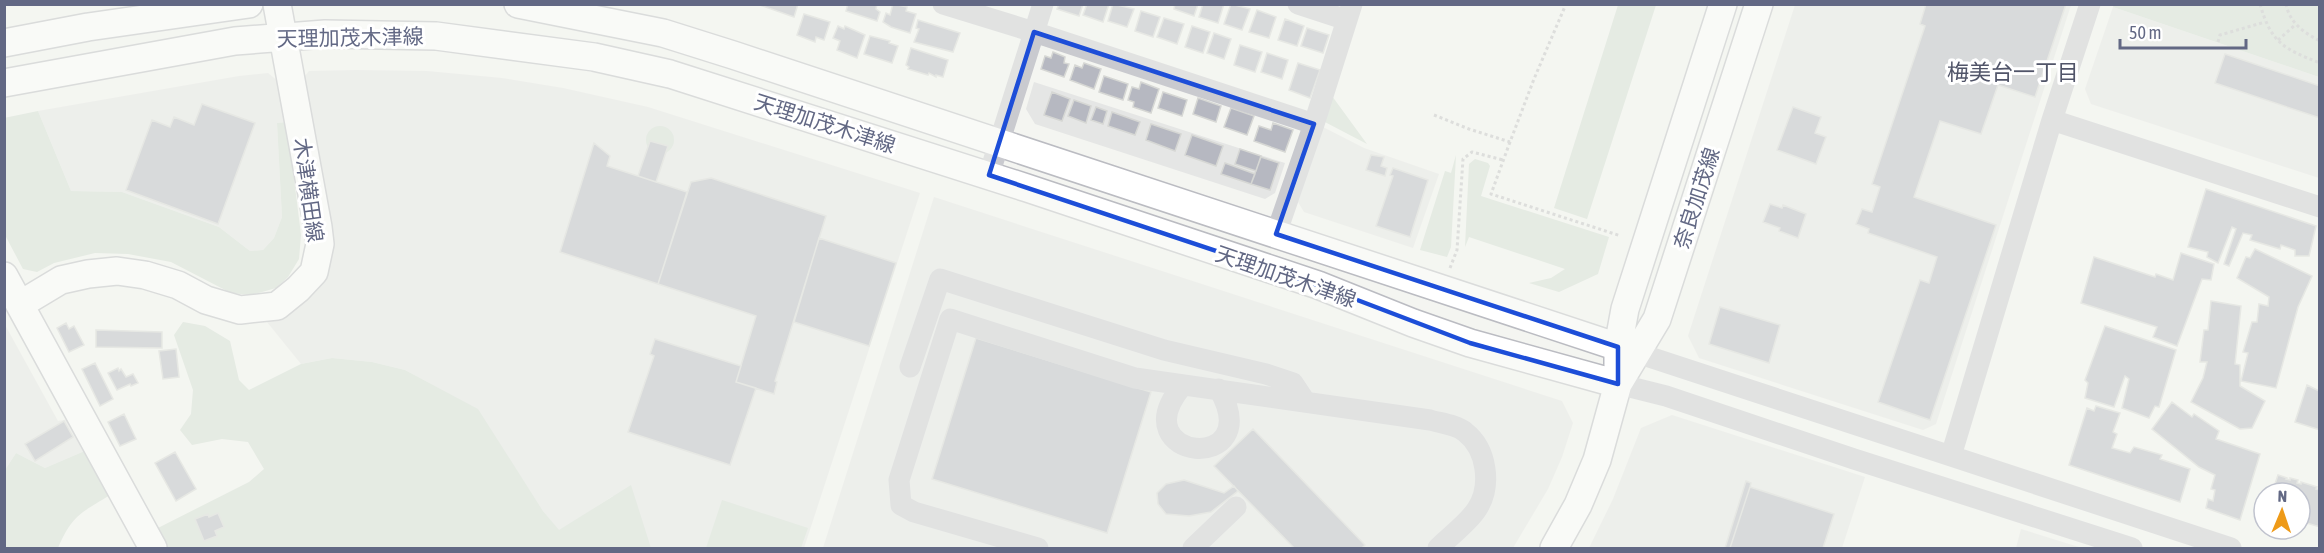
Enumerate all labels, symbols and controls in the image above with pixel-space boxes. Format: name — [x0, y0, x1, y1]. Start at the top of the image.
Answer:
scale bar — [2120, 12, 2246, 50]
text: 50 m — [2129, 22, 2161, 43]
street label: 天理加茂木津線 — [276, 24, 424, 50]
district label: 梅美台一丁目 — [1947, 59, 2079, 85]
street label: 天理加茂木津線 — [751, 89, 899, 157]
street label: 木津横田線 — [290, 136, 328, 244]
street label: 奈良加茂線 — [1668, 144, 1724, 252]
street label: 天理加茂木津線 — [1213, 241, 1359, 311]
north arrow — [2252, 481, 2312, 541]
text: N — [2277, 487, 2288, 505]

